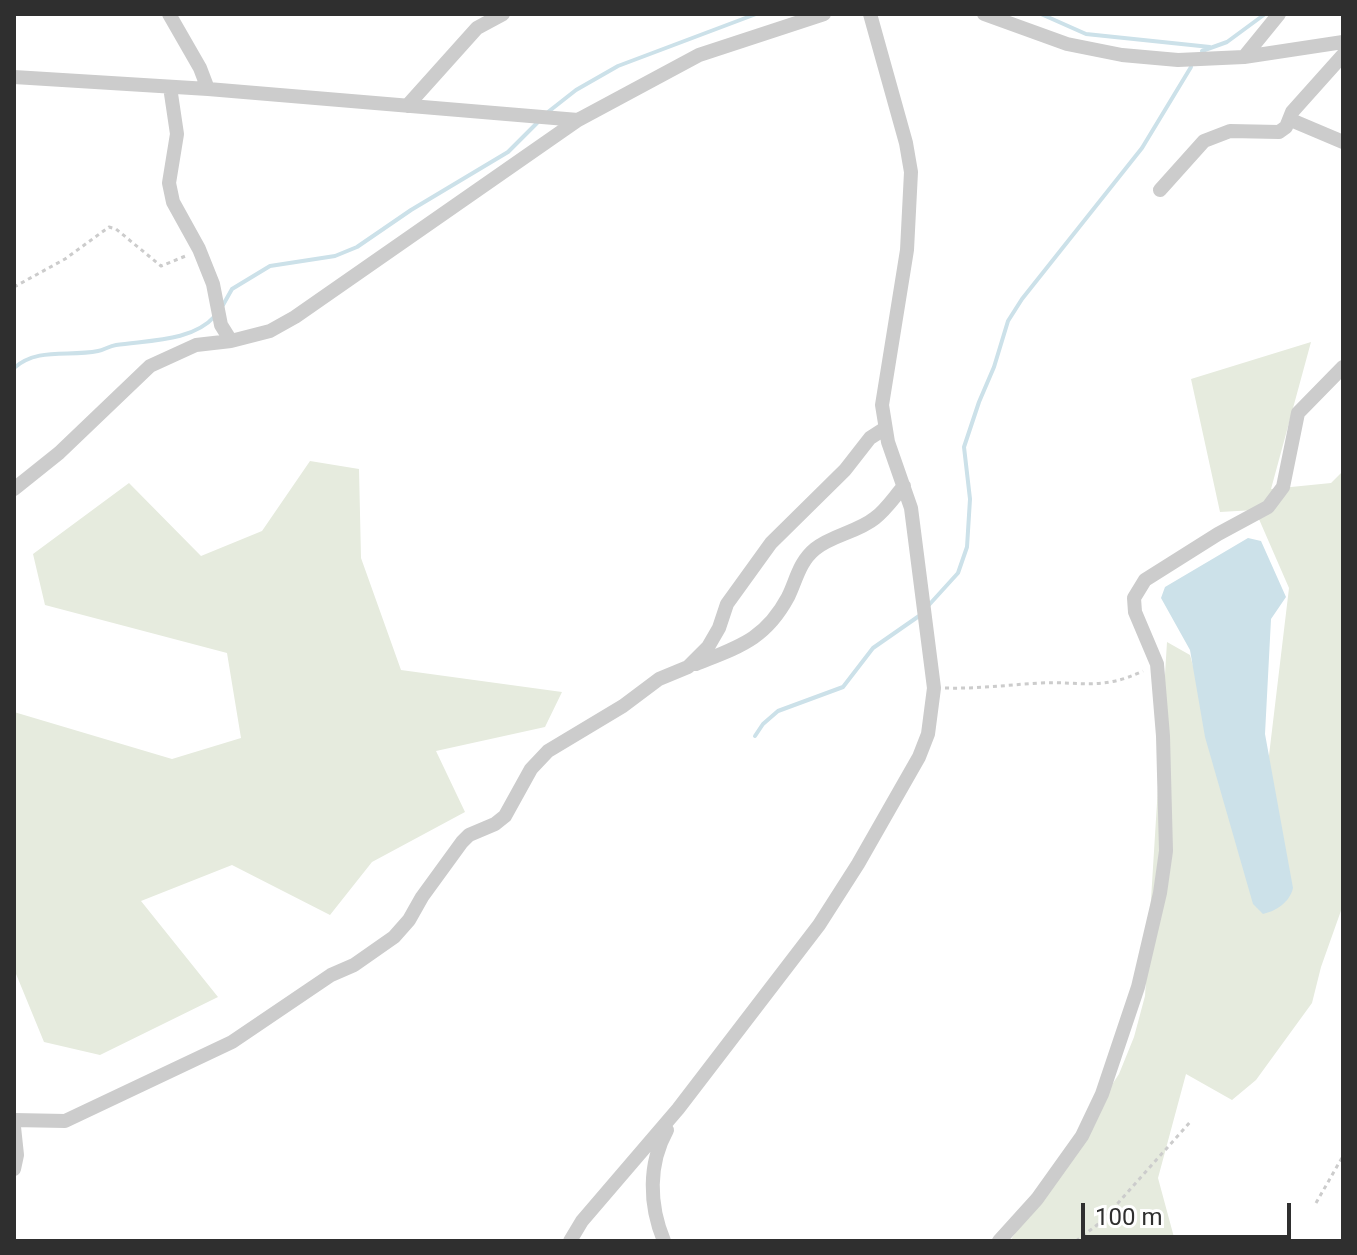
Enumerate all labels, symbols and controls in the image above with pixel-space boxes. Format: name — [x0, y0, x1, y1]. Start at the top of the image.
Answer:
scale bar — [1085, 1187, 1295, 1237]
text: 100 m — [1095, 1203, 1162, 1231]

